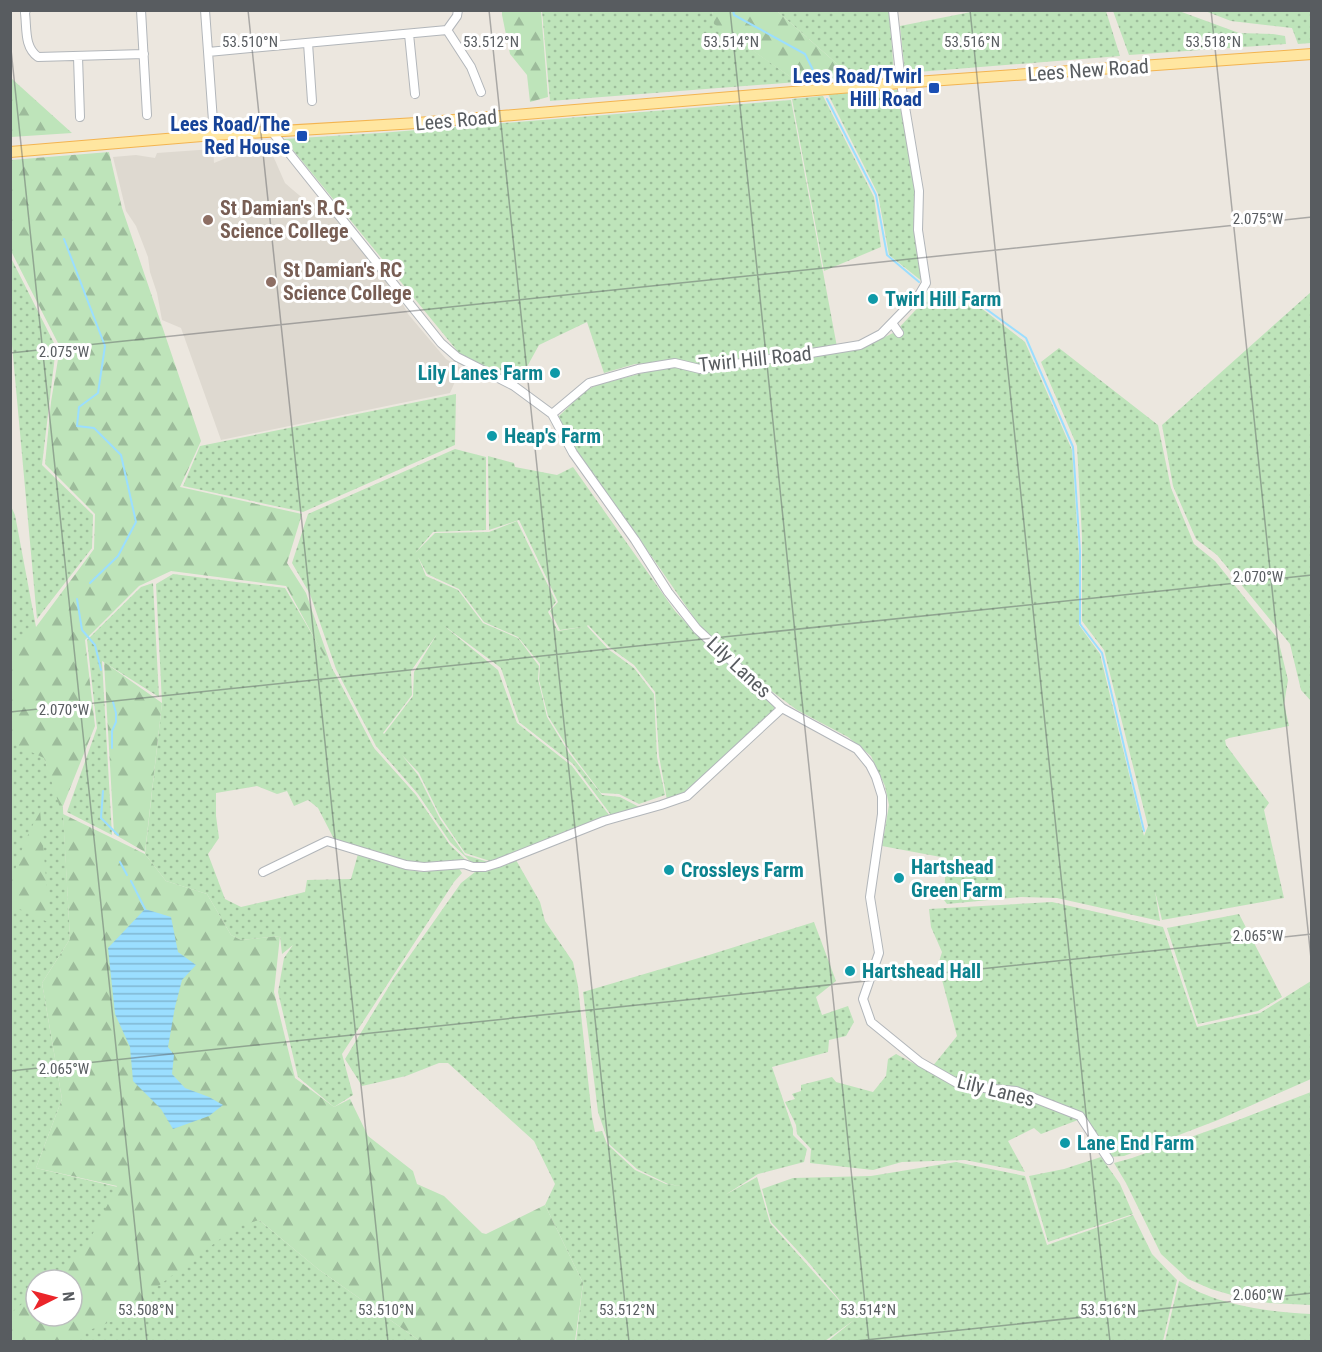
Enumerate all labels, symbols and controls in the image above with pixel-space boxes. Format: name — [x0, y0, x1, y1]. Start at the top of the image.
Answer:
text: 53.510°N — [222, 33, 278, 51]
text: 53.512°N — [463, 33, 519, 51]
text: 53.514°N — [703, 33, 759, 51]
text: 53.516°N — [944, 33, 1000, 51]
text: 53.518°N — [1185, 33, 1241, 51]
street label: Lees New Road — [1027, 54, 1149, 86]
place label: Lees Road/Twirl Hill Road — [793, 64, 922, 111]
marker: Lees Road/Twirl Hill Road — [927, 81, 941, 95]
street label: Lees Road — [414, 104, 498, 136]
place label: Lees Road/The Red House — [170, 112, 290, 159]
marker: Lees Road/The Red House — [295, 129, 309, 143]
place label: St Damian's R.C. Science College — [220, 196, 351, 243]
text: 2.075°W — [1233, 210, 1284, 228]
marker: St Damian's R.C. Science College — [201, 213, 215, 227]
place label: St Damian's RC Science College — [283, 258, 411, 305]
marker: St Damian's RC Science College — [264, 275, 278, 289]
place label: Twirl Hill Farm — [885, 287, 1001, 311]
marker: Twirl Hill Farm — [866, 292, 880, 306]
street label: Twirl Hill Road — [697, 341, 813, 377]
text: 2.075°W — [39, 343, 90, 361]
place label: Lily Lanes Farm — [418, 361, 543, 385]
marker: Lily Lanes Farm — [548, 366, 562, 380]
place label: Heap's Farm — [504, 424, 601, 448]
marker: Heap's Farm — [485, 429, 499, 443]
text: 2.070°W — [1233, 568, 1284, 586]
street label: Lily Lanes — [702, 631, 776, 703]
text: 2.070°W — [39, 701, 90, 719]
place label: Hartshead Green Farm — [911, 855, 1003, 902]
place label: Crossleys Farm — [681, 858, 804, 882]
marker: Crossleys Farm — [662, 863, 676, 877]
marker: Hartshead Green Farm — [892, 871, 906, 885]
text: 2.065°W — [1233, 927, 1284, 945]
place label: Hartshead Hall — [862, 959, 981, 983]
marker: Hartshead Hall — [843, 964, 857, 978]
text: 2.065°W — [39, 1060, 90, 1078]
street label: Lily Lanes — [955, 1069, 1037, 1111]
place label: Lane End Farm — [1077, 1131, 1194, 1155]
marker: Lane End Farm — [1058, 1136, 1072, 1150]
north arrow — [24, 1268, 84, 1328]
text: 2.060°W — [1233, 1286, 1284, 1304]
text: N — [58, 1291, 78, 1302]
text: 53.508°N — [118, 1301, 174, 1319]
text: 53.510°N — [358, 1301, 414, 1319]
text: 53.512°N — [599, 1301, 655, 1319]
text: 53.514°N — [840, 1301, 896, 1319]
text: 53.516°N — [1080, 1301, 1136, 1319]

